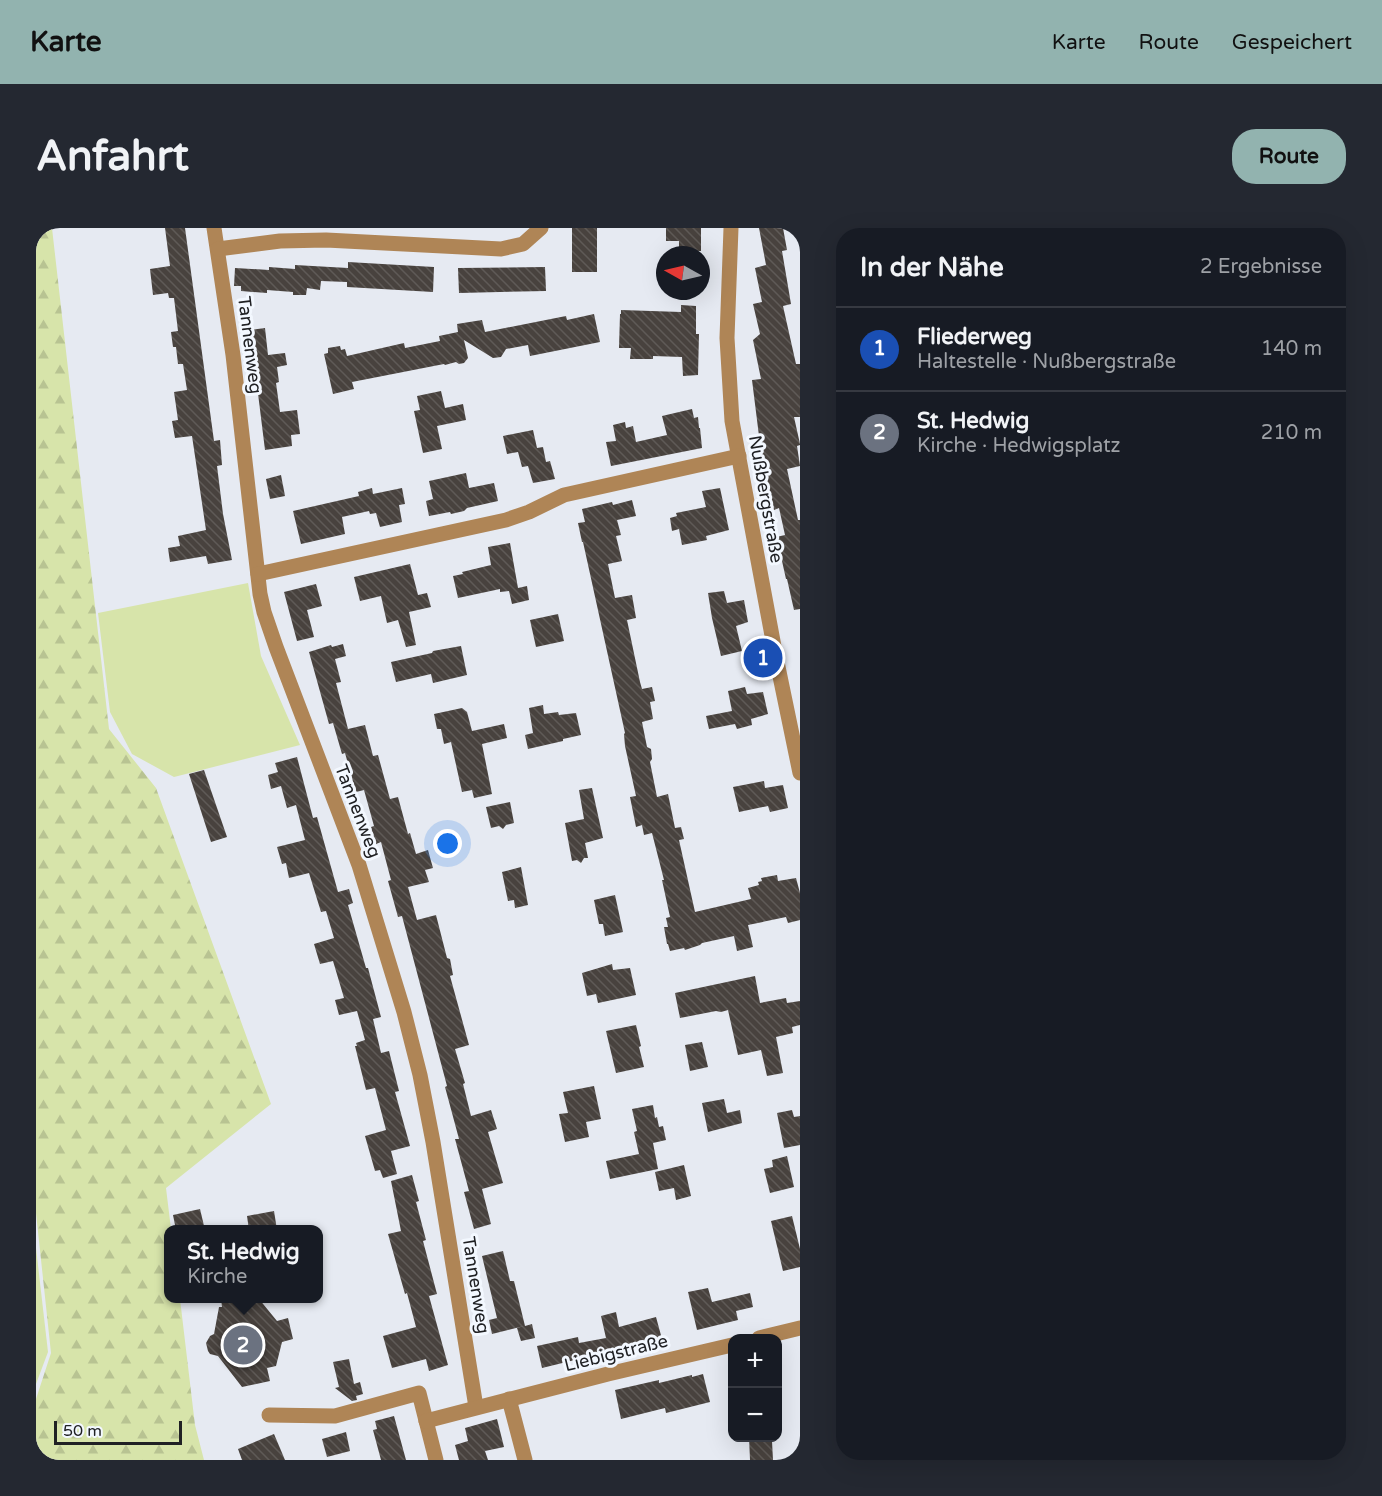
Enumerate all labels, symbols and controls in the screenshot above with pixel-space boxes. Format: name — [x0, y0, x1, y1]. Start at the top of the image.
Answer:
text: Karte — [30, 25, 102, 59]
text: Karte — [1052, 30, 1106, 55]
text: Route — [1139, 30, 1199, 55]
text: Gespeichert — [1232, 30, 1352, 55]
button: Route — [1232, 129, 1346, 184]
text: Anfahrt — [36, 131, 189, 182]
north arrow — [656, 246, 710, 300]
text: In der Nähe — [860, 252, 1004, 283]
text: 2 Ergebnisse — [1200, 255, 1322, 279]
street label: Tannenweg — [233, 295, 267, 395]
text: Fliederweg — [917, 324, 1032, 350]
text: 1 — [873, 337, 886, 361]
text: 140 m — [1261, 337, 1322, 361]
text: Haltestelle · Nußbergstraße — [917, 350, 1176, 374]
text: St. Hedwig — [917, 408, 1029, 434]
text: 2 — [873, 421, 886, 445]
text: 210 m — [1261, 421, 1322, 445]
street label: Nußbergstraße — [744, 433, 788, 565]
text: Kirche · Hedwigsplatz — [917, 434, 1121, 458]
pin: 1 — [744, 636, 782, 680]
street label: Tannenweg — [330, 761, 386, 861]
your location — [433, 829, 462, 858]
popup — [164, 1225, 323, 1303]
street label: Tannenweg — [457, 1235, 495, 1335]
text: St. Hedwig — [187, 1239, 300, 1265]
text: Kirche — [187, 1265, 247, 1289]
pin: 2 — [224, 1322, 262, 1368]
street label: Liebigstraße — [562, 1330, 670, 1376]
map controls — [728, 1334, 782, 1442]
button: + — [728, 1334, 782, 1388]
button: − — [728, 1388, 782, 1442]
scale bar — [54, 1418, 182, 1446]
text: 50 m — [63, 1421, 102, 1441]

